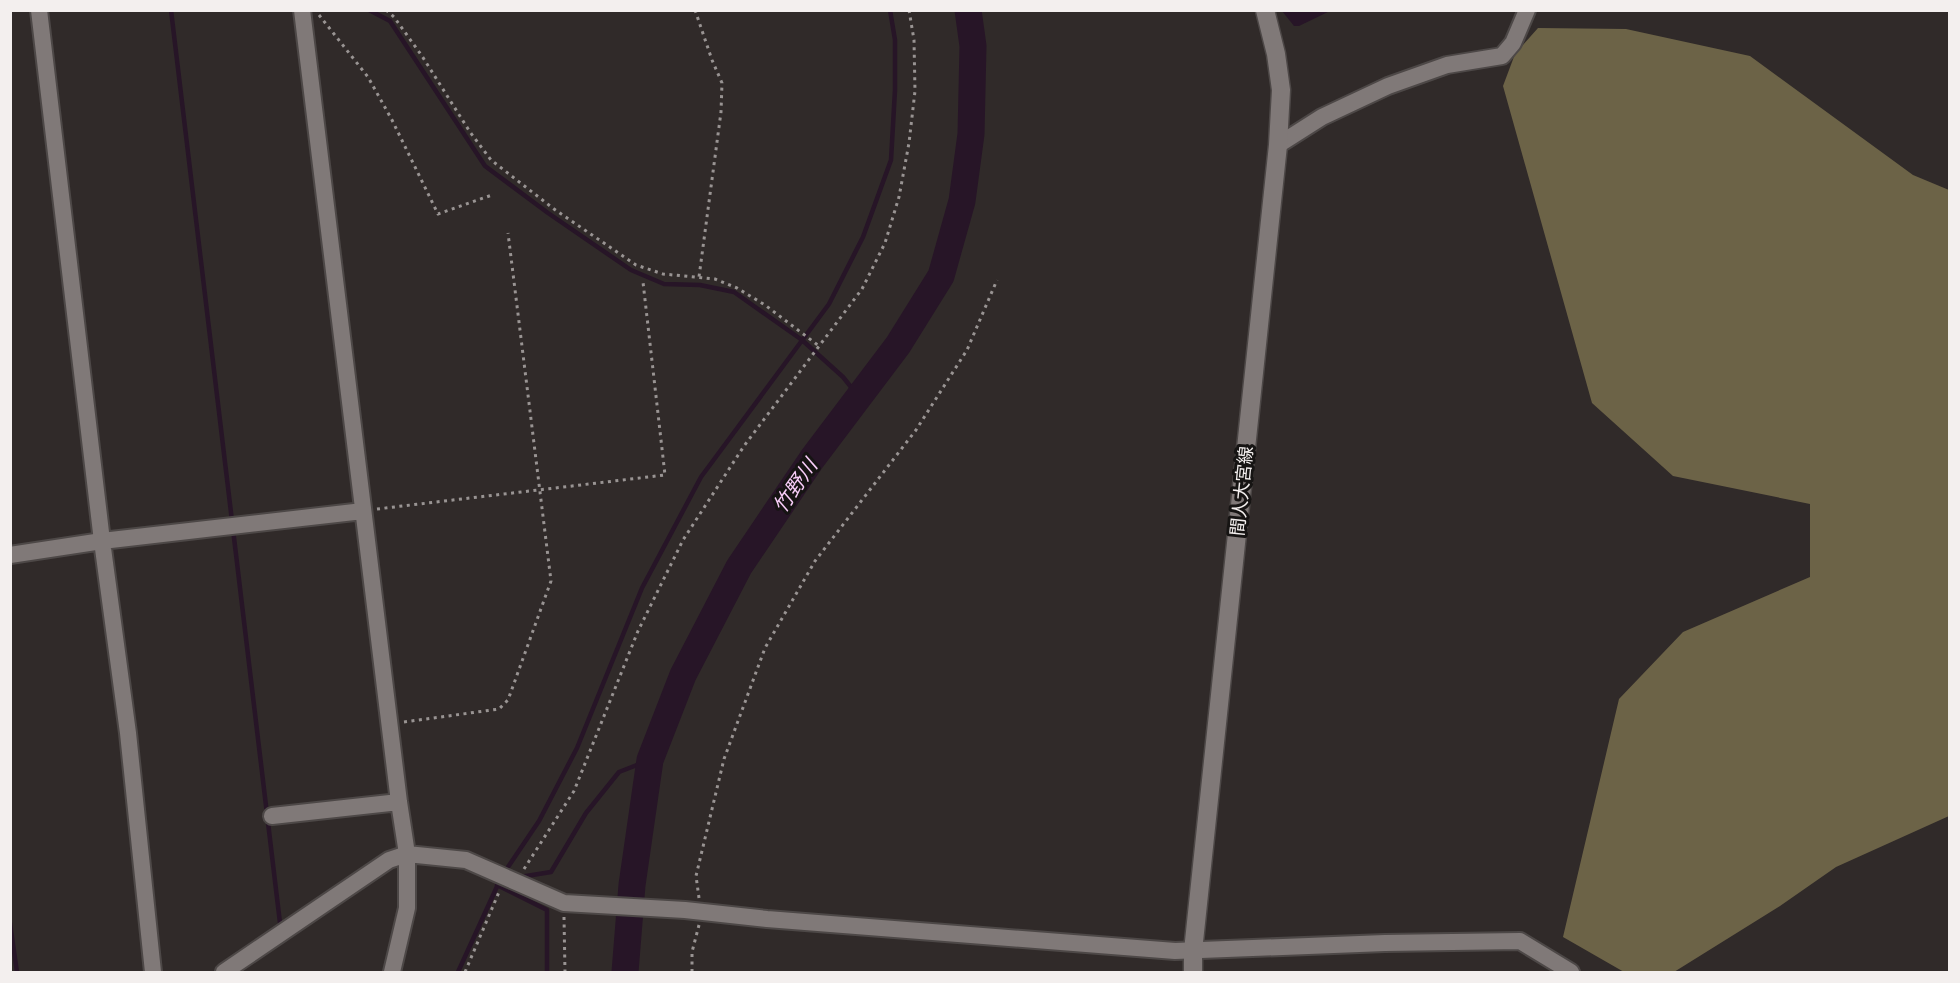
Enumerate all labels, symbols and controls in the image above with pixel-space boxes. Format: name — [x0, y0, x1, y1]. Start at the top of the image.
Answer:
street label: 間人大宮線 — [1224, 445, 1258, 537]
water label: 竹野川 — [766, 451, 823, 517]

